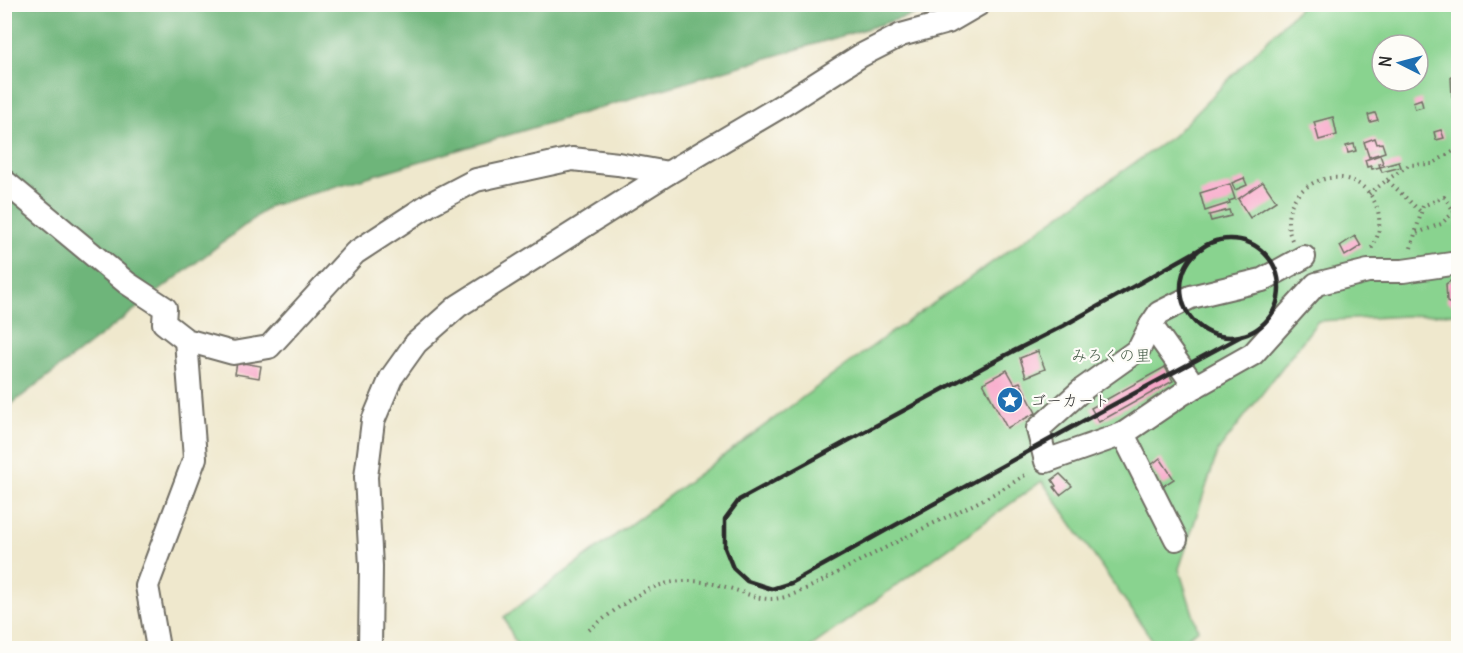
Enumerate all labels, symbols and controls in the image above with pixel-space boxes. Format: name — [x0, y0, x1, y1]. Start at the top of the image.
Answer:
north arrow — [1370, 33, 1430, 93]
text: N — [1375, 55, 1396, 68]
park label: みろくの里 — [1071, 345, 1151, 365]
place icon: ゴーカート — [995, 385, 1025, 415]
place label: ゴーカート — [1030, 390, 1110, 410]

